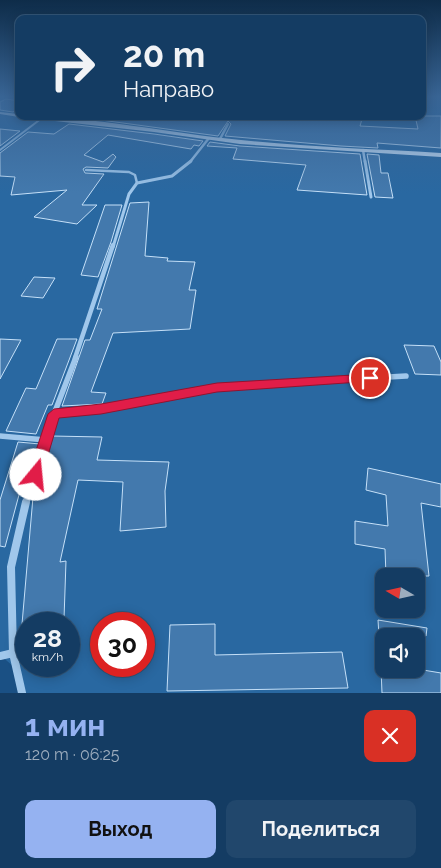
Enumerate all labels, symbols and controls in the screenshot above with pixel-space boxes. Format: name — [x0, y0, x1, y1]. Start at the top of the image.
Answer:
text: 20 m — [123, 34, 205, 75]
icon: right — [40, 35, 105, 100]
text: Направо — [123, 76, 214, 102]
pin — [349, 357, 391, 399]
icon: arrive — [356, 364, 384, 392]
position arrow — [9, 448, 61, 500]
north arrow — [375, 568, 425, 618]
map controls — [375, 568, 425, 678]
speed limit sign: 30 — [90, 612, 155, 677]
text: 28 — [33, 623, 62, 653]
button: sound — [375, 628, 425, 678]
text: km/h — [32, 650, 63, 664]
text: 1 мин — [25, 708, 105, 743]
button: close — [364, 710, 416, 762]
text: 120 m · 06:25 — [25, 745, 119, 764]
button: Выход — [25, 800, 216, 858]
button: Поделиться — [226, 800, 416, 858]

